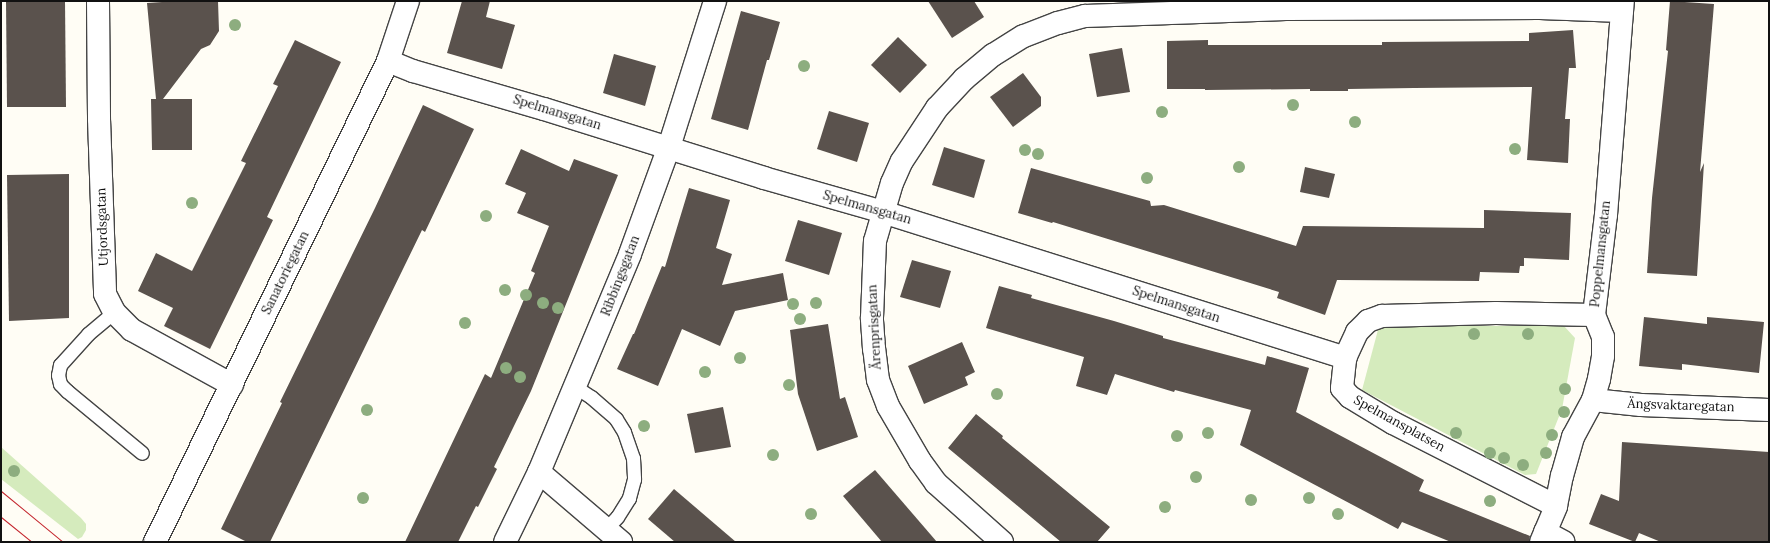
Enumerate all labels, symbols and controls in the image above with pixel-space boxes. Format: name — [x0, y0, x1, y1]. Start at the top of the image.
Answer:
street label: Spelmansgatan — [511, 92, 603, 134]
street label: Utjordsgatan — [94, 187, 112, 267]
street label: Spelmansgatan — [821, 188, 913, 228]
street label: Poppelmansgatan — [1588, 200, 1614, 308]
street label: Sanatoriegatan — [259, 229, 313, 317]
street label: Ribbingsgatan — [598, 233, 644, 319]
street label: Spelmansgatan — [1130, 283, 1222, 327]
street label: Ärenprisgatan — [865, 284, 885, 370]
street label: Spelmansplatsen — [1351, 393, 1447, 455]
street label: Ängsvaktaregatan — [1627, 396, 1735, 416]

